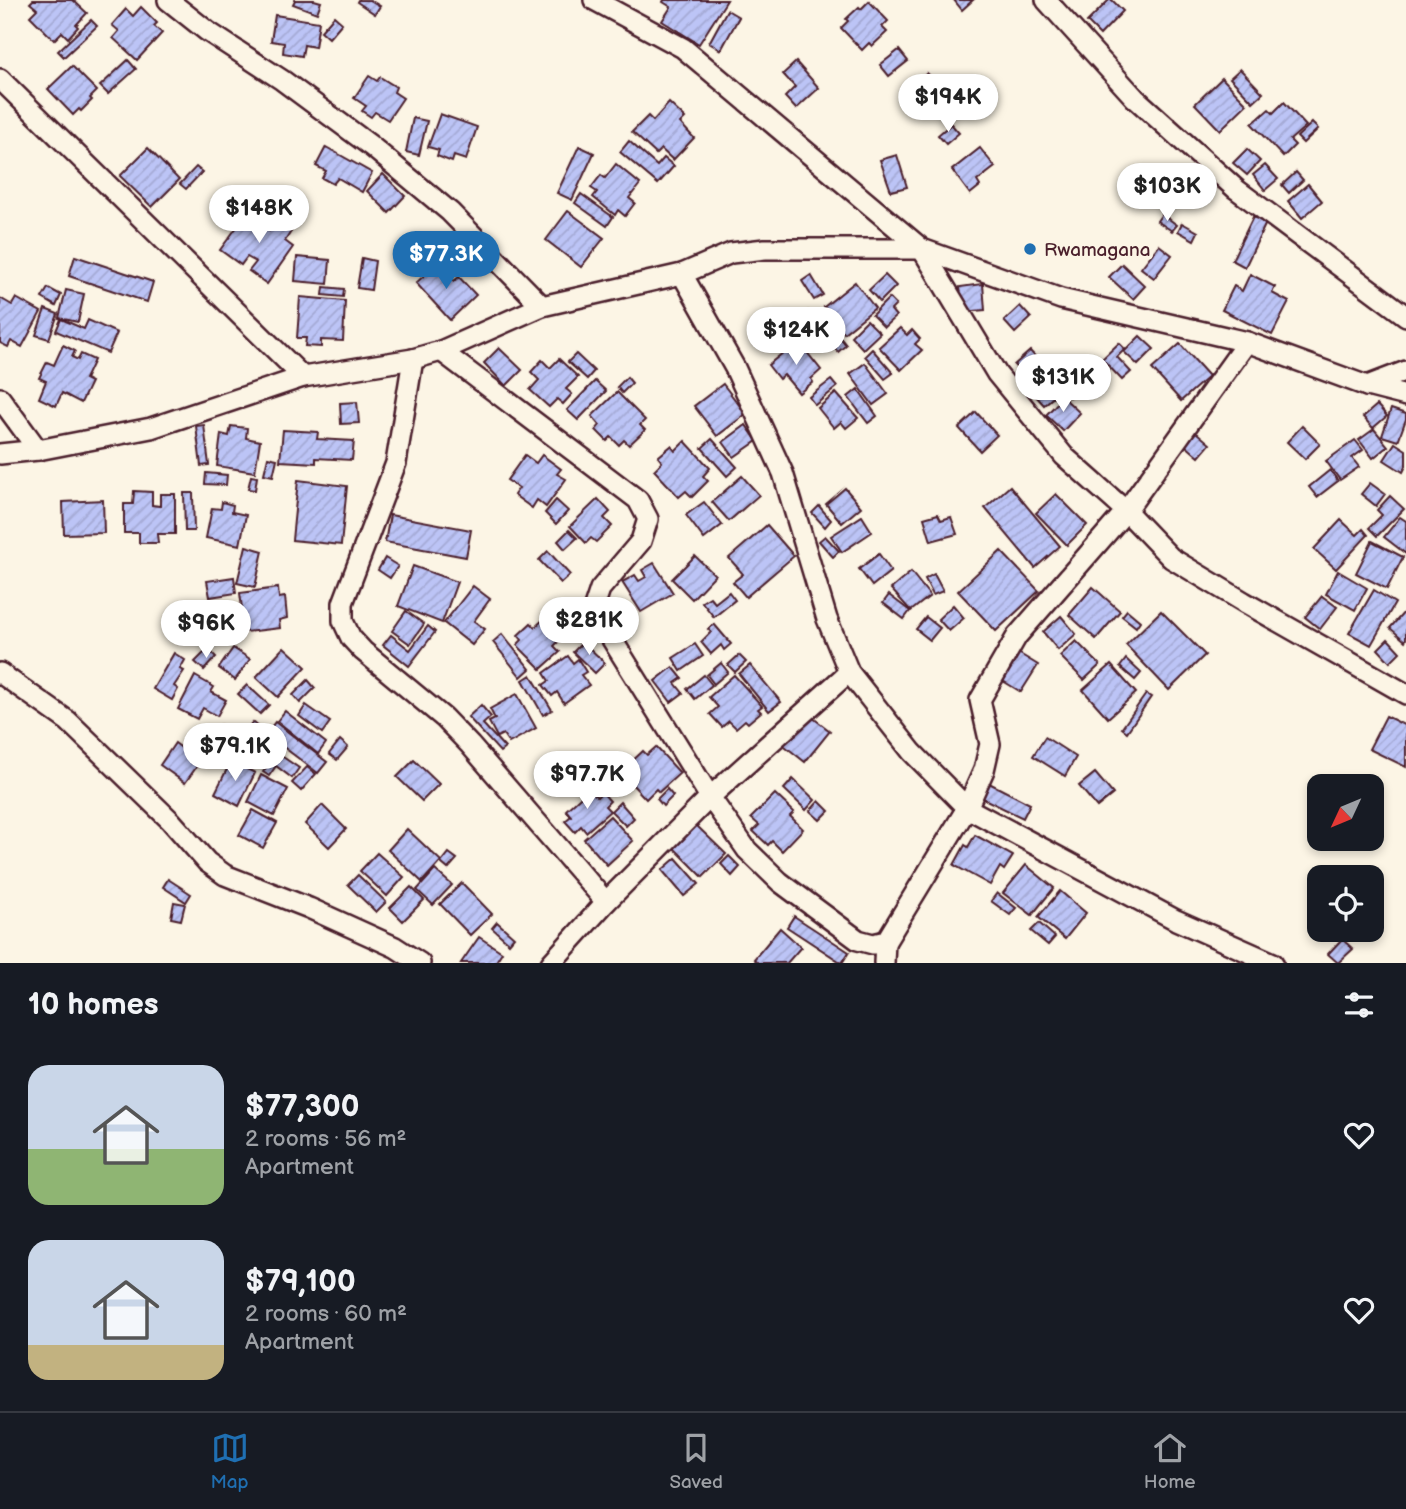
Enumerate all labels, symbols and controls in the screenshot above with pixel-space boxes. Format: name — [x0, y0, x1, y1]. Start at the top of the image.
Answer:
pin: $194K — [899, 74, 997, 134]
text: $194K — [914, 83, 982, 111]
pin: $103K — [1118, 164, 1216, 223]
text: $103K — [1133, 172, 1201, 200]
pin: $148K — [210, 186, 308, 245]
text: $148K — [225, 194, 293, 222]
pin: $77.3K — [389, 232, 503, 291]
place label: Rwamagana — [1044, 239, 1151, 262]
text: $77.3K — [409, 240, 483, 268]
marker: Rwamagana — [1022, 241, 1038, 257]
pin: $124K — [747, 308, 845, 367]
text: $124K — [763, 316, 829, 344]
pin: $131K — [1014, 354, 1112, 414]
text: $131K — [1031, 363, 1095, 391]
pin: $281K — [540, 598, 638, 657]
pin: $96K — [165, 600, 247, 660]
text: $281K — [555, 606, 623, 634]
text: $96K — [177, 609, 235, 637]
pin: $79.1K — [178, 724, 292, 783]
text: $79.1K — [199, 732, 271, 760]
pin: $97.7K — [530, 752, 644, 811]
text: $97.7K — [550, 760, 624, 788]
north arrow — [1307, 774, 1384, 850]
map controls — [1307, 774, 1384, 942]
button: locate — [1307, 865, 1384, 942]
icon: filters — [1340, 986, 1378, 1024]
text: 10 homes — [28, 987, 159, 1023]
text: $77,300 — [245, 1089, 359, 1125]
icon: home — [84, 1093, 168, 1177]
icon: heart — [1340, 1116, 1378, 1154]
text: 2 rooms · 56 m² — [245, 1125, 407, 1153]
text: Apartment — [245, 1153, 354, 1181]
text: $79,100 — [245, 1264, 356, 1300]
icon: home — [84, 1268, 168, 1352]
icon: heart — [1340, 1291, 1378, 1329]
text: 2 rooms · 60 m² — [245, 1300, 407, 1328]
text: Apartment — [245, 1328, 354, 1356]
tab: Map — [210, 1429, 249, 1494]
tab: Saved — [670, 1429, 723, 1494]
tab: Home — [1144, 1429, 1196, 1494]

